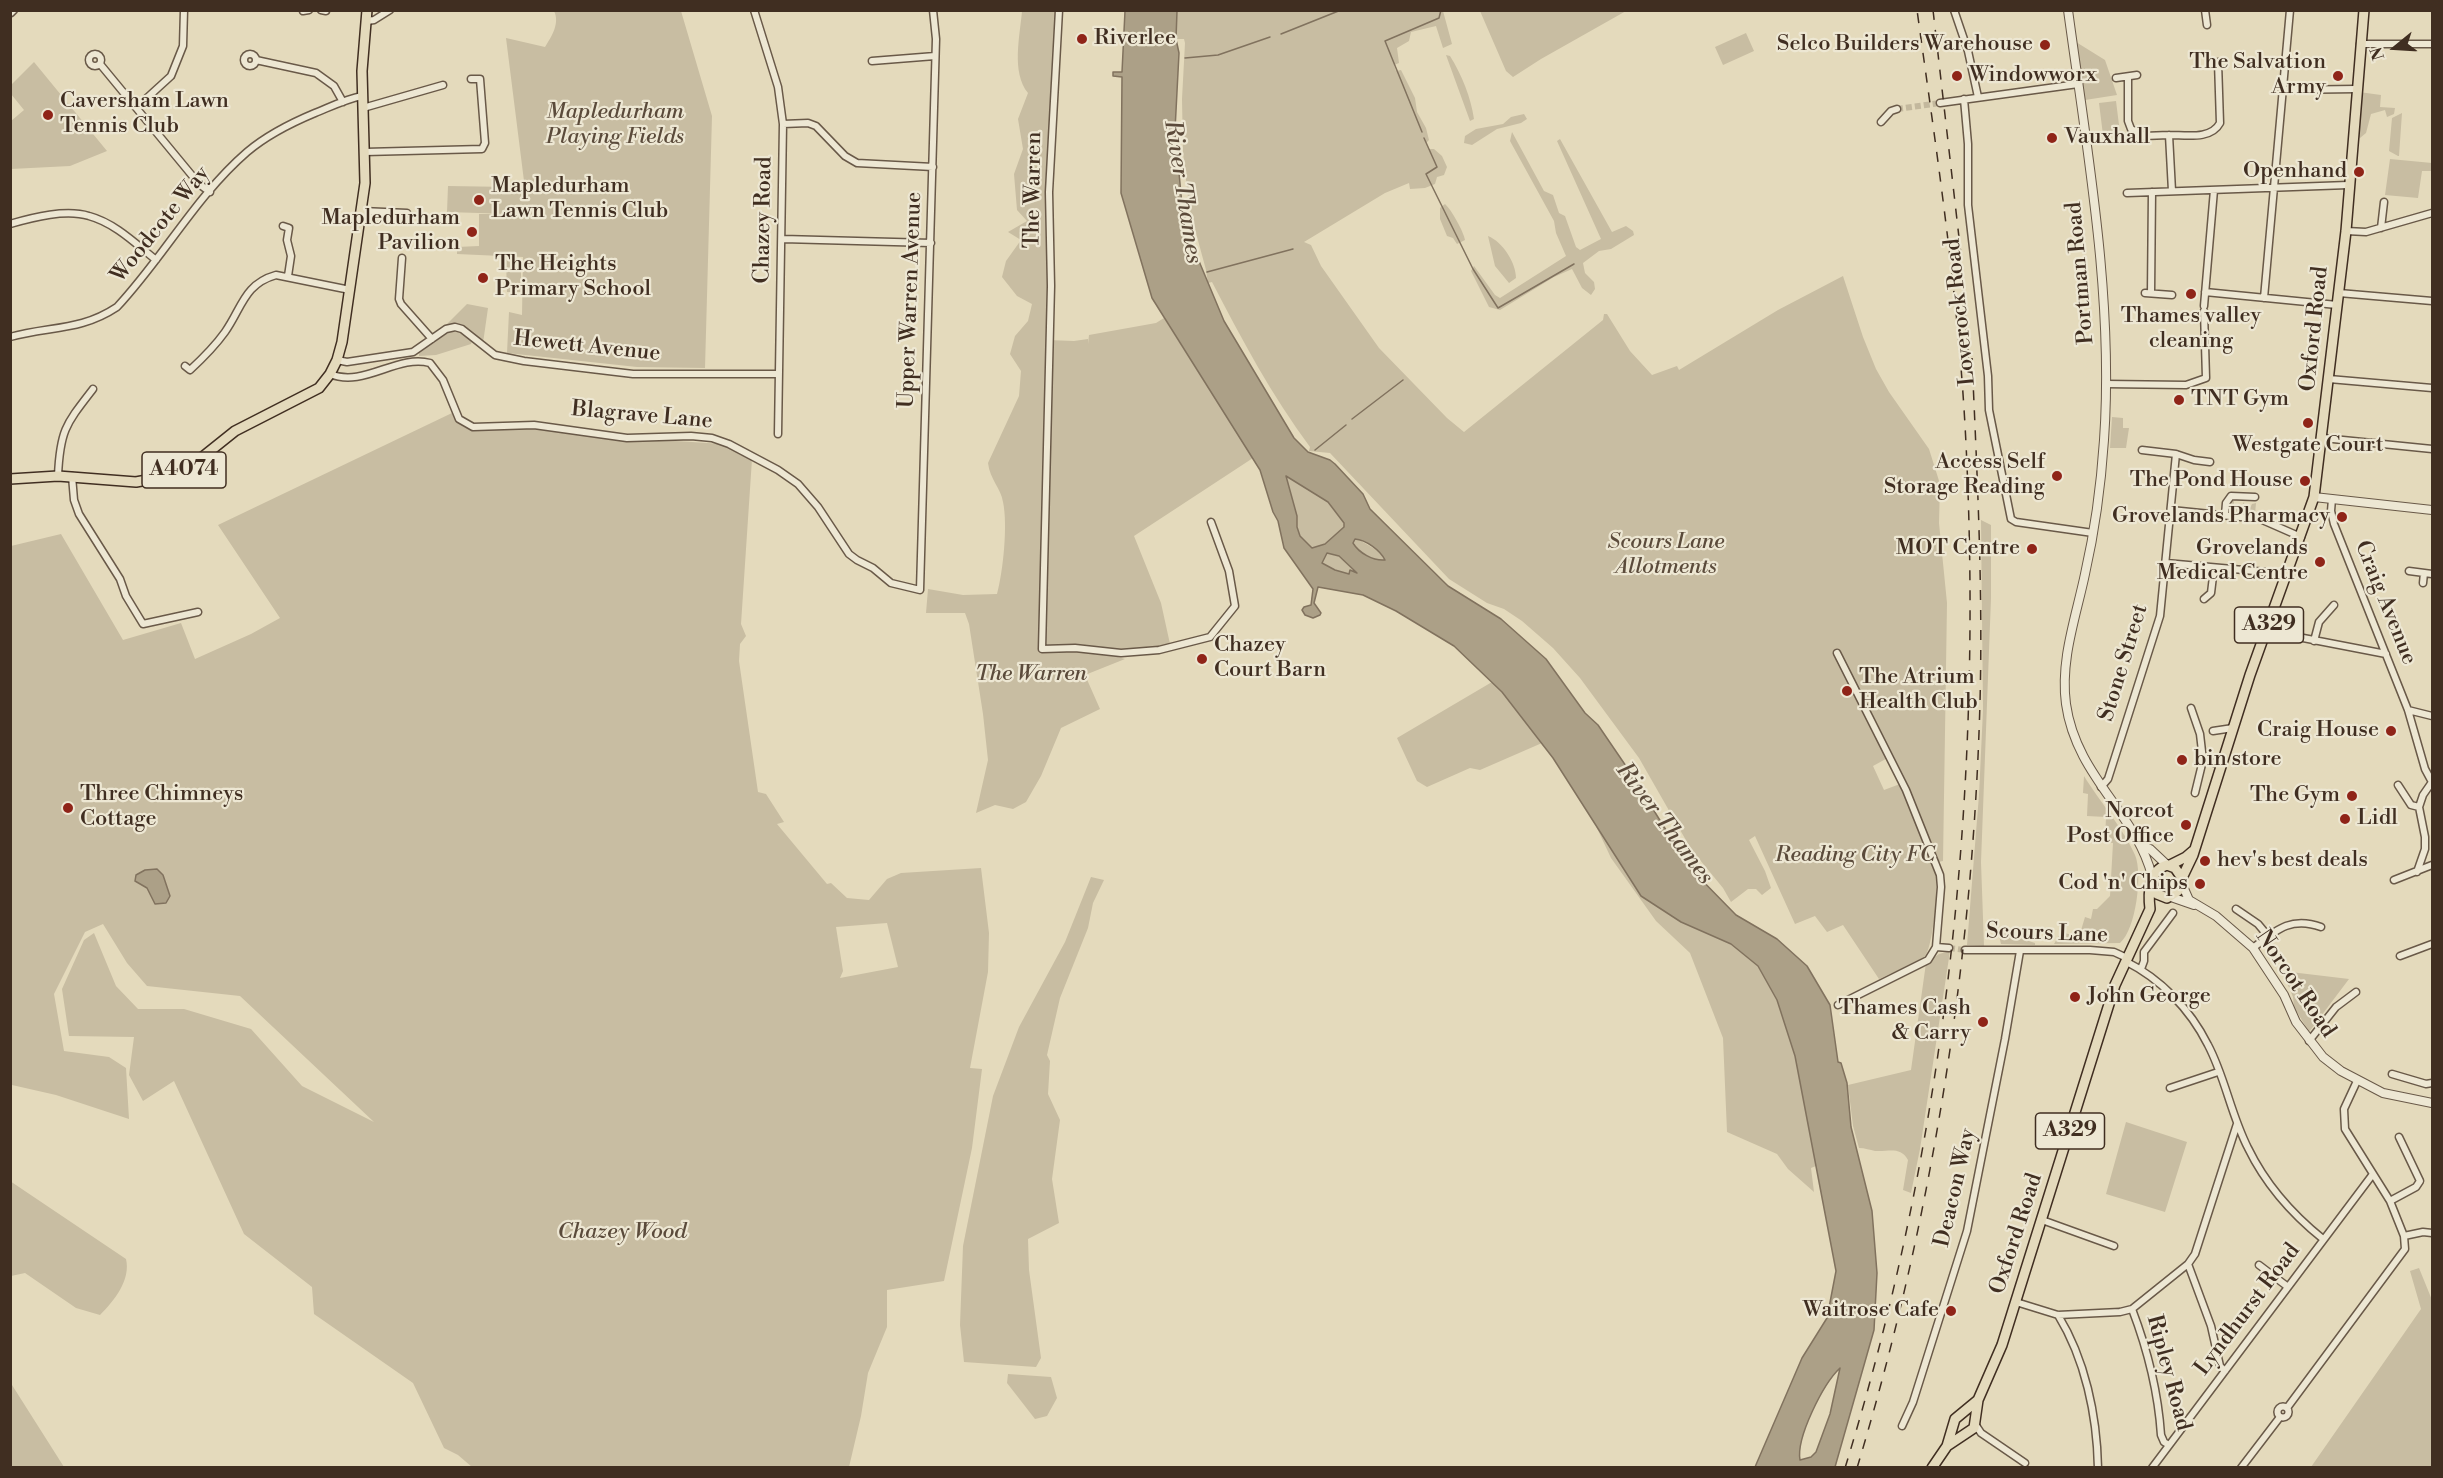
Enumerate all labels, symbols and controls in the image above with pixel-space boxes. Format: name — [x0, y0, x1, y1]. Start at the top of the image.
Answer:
north arrow — [2365, 18, 2425, 78]
place label: Riverlee — [1094, 26, 1176, 52]
marker: Riverlee — [1075, 32, 1089, 46]
place label: Selco Builders Warehouse — [1777, 32, 2033, 58]
marker: Selco Builders Warehouse — [2038, 38, 2052, 52]
text: N — [2366, 44, 2389, 63]
place label: The Salvation Army — [2189, 50, 2326, 101]
place label: Windowworx — [1969, 63, 2097, 89]
marker: Windowworx — [1950, 69, 1964, 83]
marker: The Salvation Army — [2331, 69, 2345, 83]
place label: Caversham Lawn Tennis Club — [60, 89, 229, 140]
park label: Mapledurham Playing Fields — [546, 100, 684, 152]
marker: Caversham Lawn Tennis Club — [41, 108, 55, 122]
water label: River Thames — [1156, 118, 1208, 266]
place label: Vauxhall — [2064, 125, 2150, 151]
street label: The Warren — [1020, 131, 1048, 249]
marker: Vauxhall — [2045, 131, 2059, 145]
street label: Chazey Road — [750, 156, 778, 284]
place label: Openhand — [2243, 159, 2347, 185]
street label: Woodcote Way — [106, 161, 216, 289]
marker: Openhand — [2352, 165, 2366, 179]
place label: Mapledurham Lawn Tennis Club — [491, 174, 668, 226]
street label: Upper Warren Avenue — [894, 191, 928, 409]
marker: Mapledurham Lawn Tennis Club — [472, 193, 486, 207]
street label: Portman Road — [2062, 201, 2100, 345]
place label: Mapledurham Pavilion — [321, 206, 460, 258]
marker: Mapledurham Pavilion — [465, 225, 479, 239]
street label: Loverock Road — [1940, 237, 1982, 387]
place label: The Heights Primary School — [495, 252, 651, 304]
street label: Oxford Road — [2295, 265, 2335, 393]
marker: The Heights Primary School — [476, 271, 490, 285]
marker: Thames valley cleaning — [2184, 287, 2198, 301]
place label: Thames valley cleaning — [2121, 304, 2261, 356]
street label: Hewett Avenue — [512, 326, 662, 368]
place label: TNT Gym — [2191, 387, 2289, 413]
marker: TNT Gym — [2172, 393, 2186, 407]
street label: Blagrave Lane — [570, 397, 714, 435]
marker: Westgate Court — [2301, 416, 2315, 430]
place label: Westgate Court — [2233, 433, 2383, 459]
place label: Access Self Storage Reading — [1884, 450, 2045, 502]
road number: A4074 — [142, 452, 226, 488]
place label: The Pond House — [2130, 468, 2293, 494]
marker: Access Self Storage Reading — [2050, 469, 2064, 483]
marker: The Pond House — [2298, 474, 2312, 488]
place label: Grovelands Pharmacy — [2112, 504, 2330, 530]
marker: Grovelands Pharmacy — [2335, 510, 2349, 524]
park label: Scours Lane Allotments — [1608, 530, 1724, 582]
place label: MOT Centre — [1896, 536, 2020, 562]
place label: Grovelands Medical Centre — [2157, 536, 2308, 588]
street label: Craig Avenue — [2348, 537, 2422, 669]
marker: MOT Centre — [2025, 542, 2039, 556]
marker: Grovelands Medical Centre — [2313, 555, 2327, 569]
street label: Stone Street — [2094, 601, 2154, 725]
road number: A329 — [2234, 607, 2304, 643]
place label: Chazey Court Barn — [1214, 633, 1326, 684]
marker: Chazey Court Barn — [1195, 652, 1209, 666]
park label: The Warren — [975, 662, 1087, 688]
place label: The Atrium Health Club — [1859, 665, 1978, 716]
marker: The Atrium Health Club — [1840, 684, 1854, 698]
place label: Craig House — [2257, 718, 2379, 744]
marker: Craig House — [2384, 724, 2398, 738]
place label: bin store — [2194, 747, 2282, 773]
marker: bin store — [2175, 753, 2189, 767]
water label: River Thames — [1609, 757, 1719, 891]
place label: Three Chimneys Cottage — [80, 782, 243, 834]
place label: The Gym — [2250, 783, 2340, 809]
marker: The Gym — [2345, 789, 2359, 803]
place label: Norcot Post Office — [2067, 799, 2174, 850]
marker: Three Chimneys Cottage — [61, 801, 75, 815]
place label: Lidl — [2357, 806, 2398, 832]
marker: Lidl — [2338, 812, 2352, 826]
marker: Norcot Post Office — [2179, 818, 2193, 832]
park label: Reading City FC — [1775, 843, 1935, 869]
place label: hev's best deals — [2217, 848, 2368, 874]
marker: hev's best deals — [2198, 854, 2212, 868]
place label: Cod 'n' Chips — [2058, 871, 2188, 897]
marker: Cod 'n' Chips — [2193, 877, 2207, 891]
street label: Scours Lane — [1985, 919, 2109, 949]
street label: Norcot Road — [2249, 925, 2341, 1043]
place label: John George — [2087, 984, 2211, 1010]
marker: John George — [2068, 990, 2082, 1004]
place label: Thames Cash & Carry — [1838, 996, 1971, 1048]
marker: Thames Cash & Carry — [1976, 1015, 1990, 1029]
road number: A329 — [2036, 1113, 2104, 1149]
street label: Deacon Way — [1930, 1126, 1982, 1250]
street label: Oxford Road — [1985, 1170, 2049, 1298]
park label: Chazey Wood — [557, 1220, 687, 1246]
street label: Lyndhurst Road — [2190, 1239, 2306, 1381]
place label: Waitrose Cafe — [1803, 1298, 1939, 1324]
marker: Waitrose Cafe — [1944, 1304, 1958, 1318]
street label: Ripley Road — [2140, 1312, 2196, 1434]

